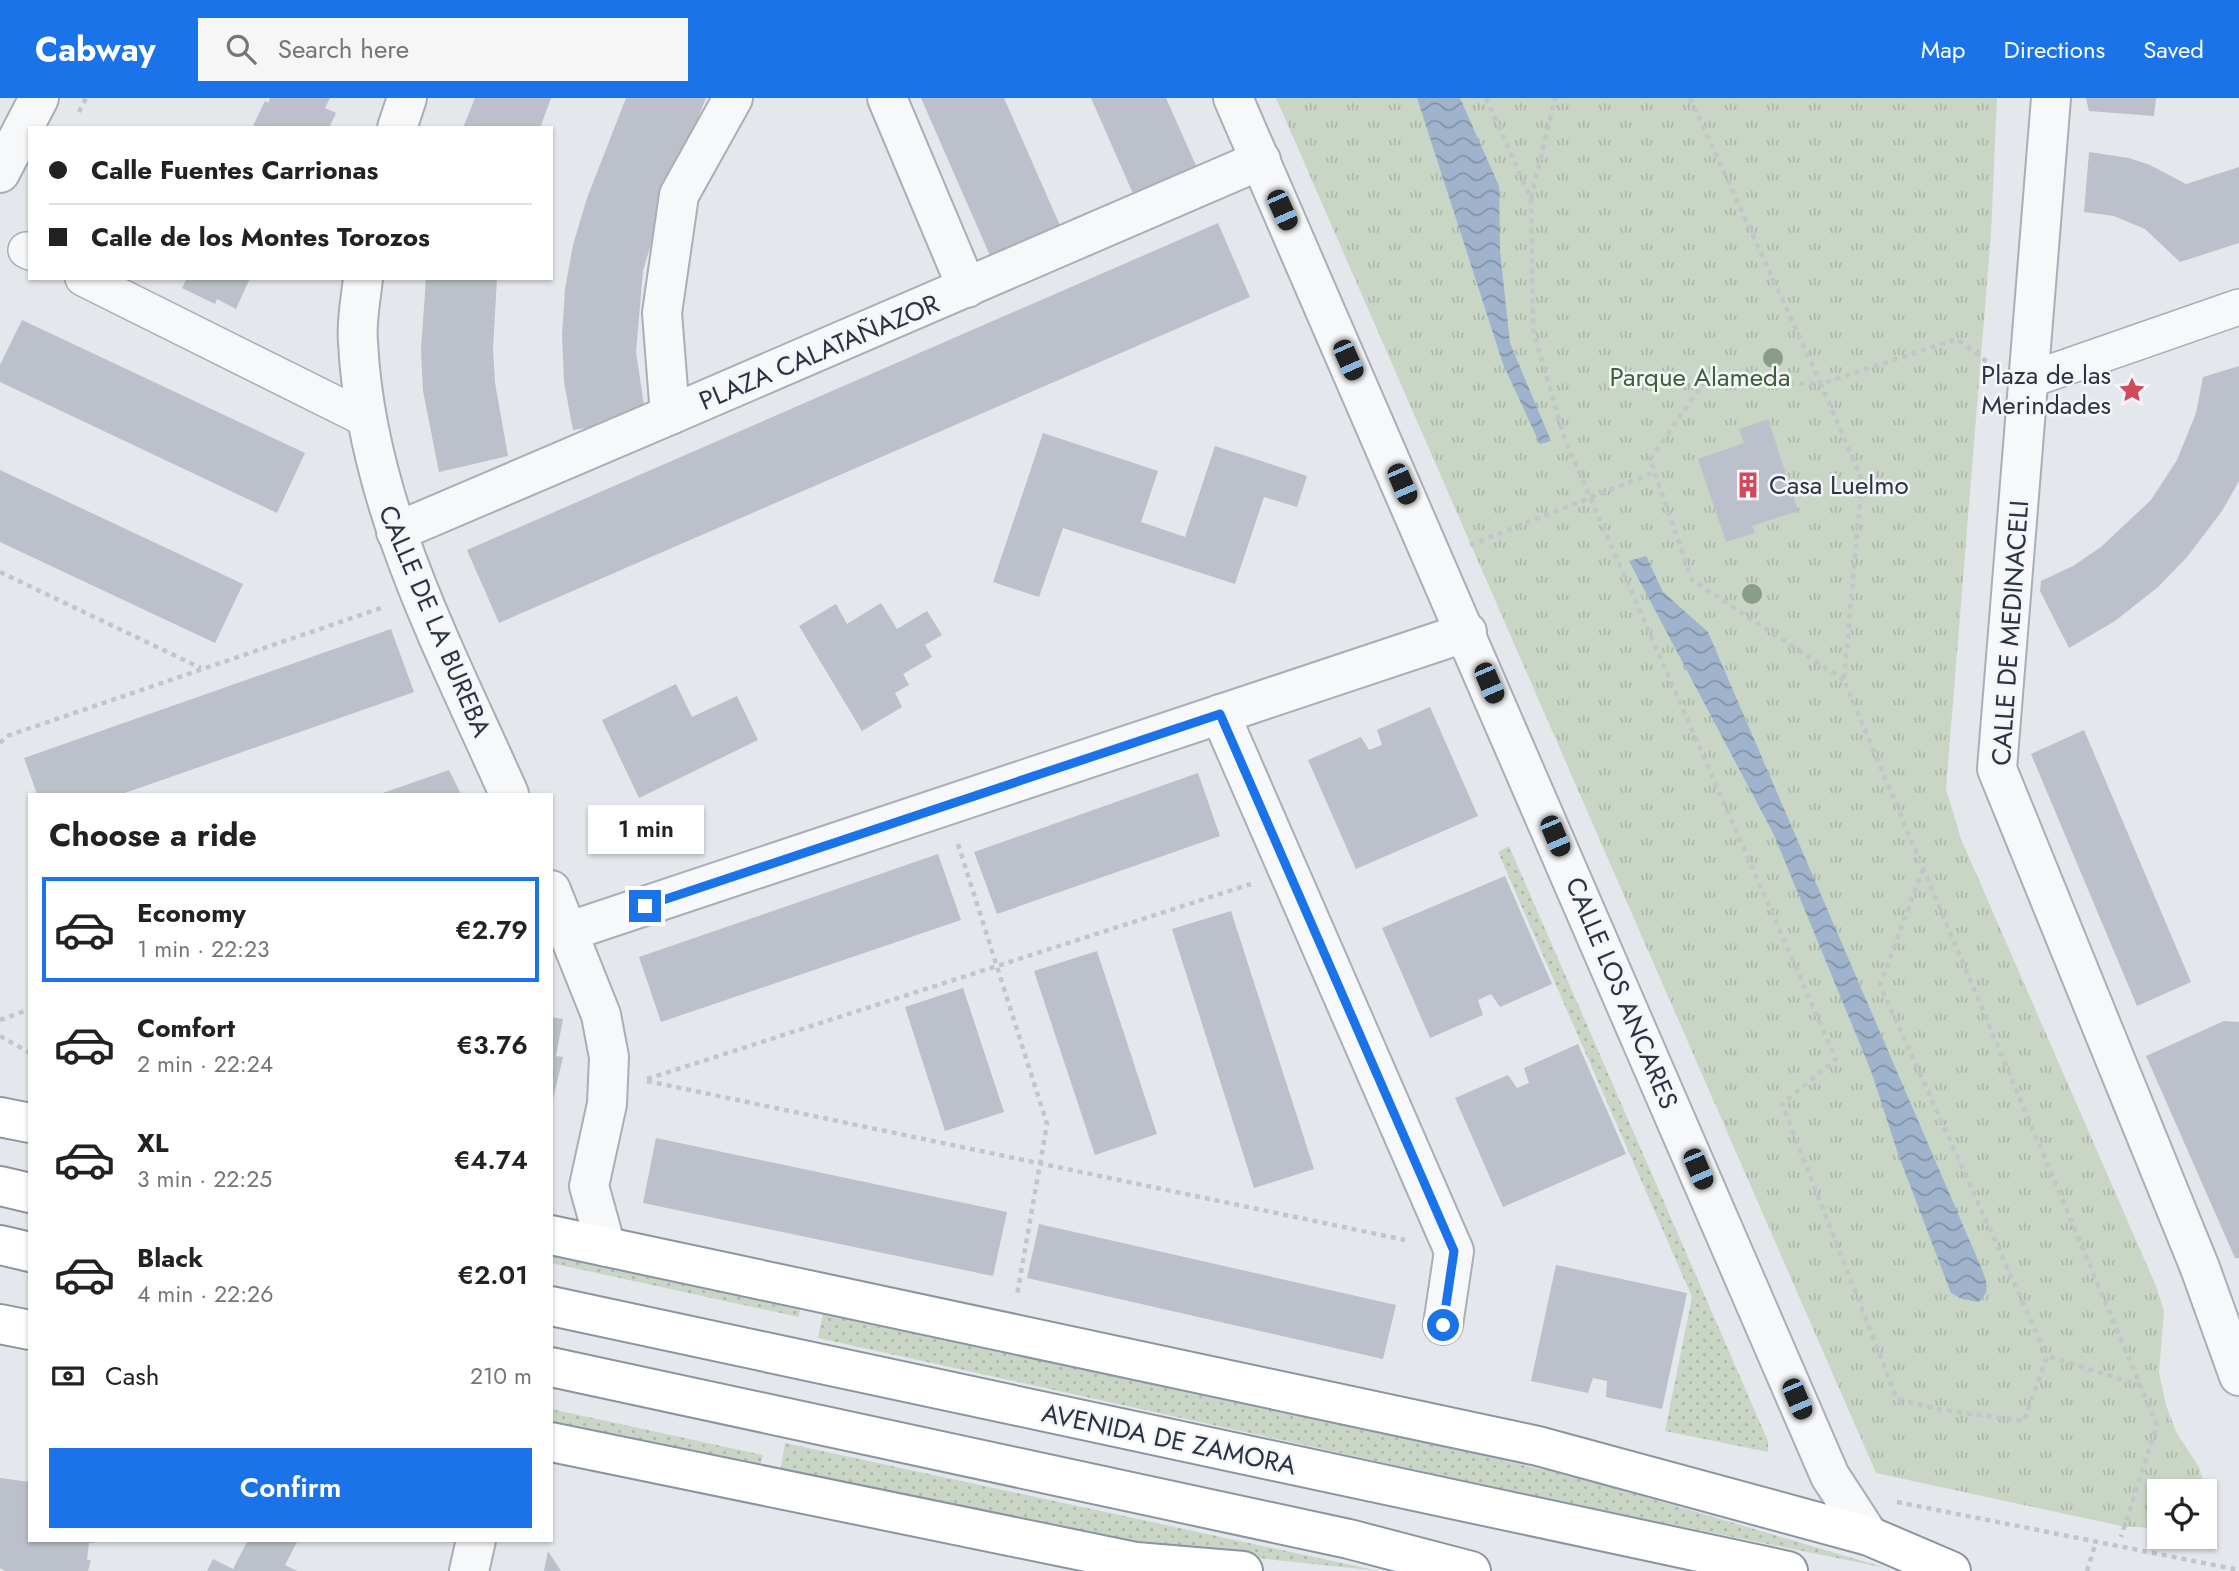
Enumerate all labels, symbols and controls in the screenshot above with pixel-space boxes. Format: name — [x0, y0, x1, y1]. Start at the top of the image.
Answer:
search box — [198, 18, 688, 81]
text: Cabway — [35, 26, 156, 73]
icon: search — [222, 30, 260, 68]
text: Search here — [278, 30, 409, 68]
text: Map — [1921, 32, 1966, 67]
text: Directions — [2004, 32, 2105, 67]
text: Saved — [2143, 32, 2204, 67]
text: Calle Fuentes Carrionas — [91, 151, 378, 189]
car — [1264, 187, 1301, 233]
text: Calle de los Montes Torozos — [91, 218, 430, 256]
street label: PLAZA CALATAÑAZOR — [693, 284, 945, 420]
car — [1330, 337, 1367, 383]
place label: Plaza de las Merindades — [1981, 356, 2111, 424]
park label: Parque Alameda — [1610, 358, 1790, 396]
place icon: Plaza de las Merindades — [2117, 375, 2147, 405]
car — [1385, 461, 1420, 507]
place label: Casa Luelmo — [1769, 466, 1909, 504]
building icon: Casa Luelmo — [1733, 470, 1763, 500]
street label: CALLE DE LA BUREBA — [369, 499, 501, 743]
street label: CALLE DE MEDINACELI — [1982, 499, 2038, 767]
car — [1472, 660, 1507, 706]
callout: 1 min — [587, 804, 703, 854]
text: Choose a ride — [49, 812, 257, 858]
text: 1 min — [618, 812, 674, 846]
car — [1538, 813, 1573, 859]
street label: CALLE LOS ANCARES — [1556, 871, 1688, 1115]
route end — [629, 890, 661, 922]
text: Economy — [137, 894, 246, 932]
icon: car — [53, 898, 116, 961]
text: €2.79 — [455, 911, 528, 949]
text: 1 min · 22:23 — [137, 932, 270, 966]
text: Comfort — [137, 1009, 235, 1047]
icon: car — [53, 1013, 116, 1076]
text: €3.76 — [457, 1026, 528, 1064]
text: 2 min · 22:24 — [137, 1047, 273, 1081]
text: XL — [137, 1124, 169, 1162]
icon: car — [53, 1128, 116, 1191]
text: €4.74 — [454, 1141, 528, 1179]
car — [1681, 1146, 1716, 1192]
text: 3 min · 22:25 — [137, 1162, 272, 1196]
text: Black — [137, 1239, 203, 1277]
icon: car — [53, 1243, 116, 1306]
text: €2.01 — [458, 1256, 528, 1294]
text: 4 min · 22:26 — [137, 1277, 273, 1311]
route start — [1427, 1309, 1459, 1341]
icon: cash — [49, 1357, 87, 1395]
text: Cash — [105, 1357, 159, 1395]
text: 210 m — [470, 1359, 532, 1393]
car — [1780, 1376, 1815, 1422]
street label: AVENIDA DE ZAMORA — [1038, 1394, 1300, 1485]
button: Confirm — [49, 1448, 532, 1528]
map controls — [2147, 1479, 2217, 1549]
button: locate — [2147, 1479, 2217, 1549]

